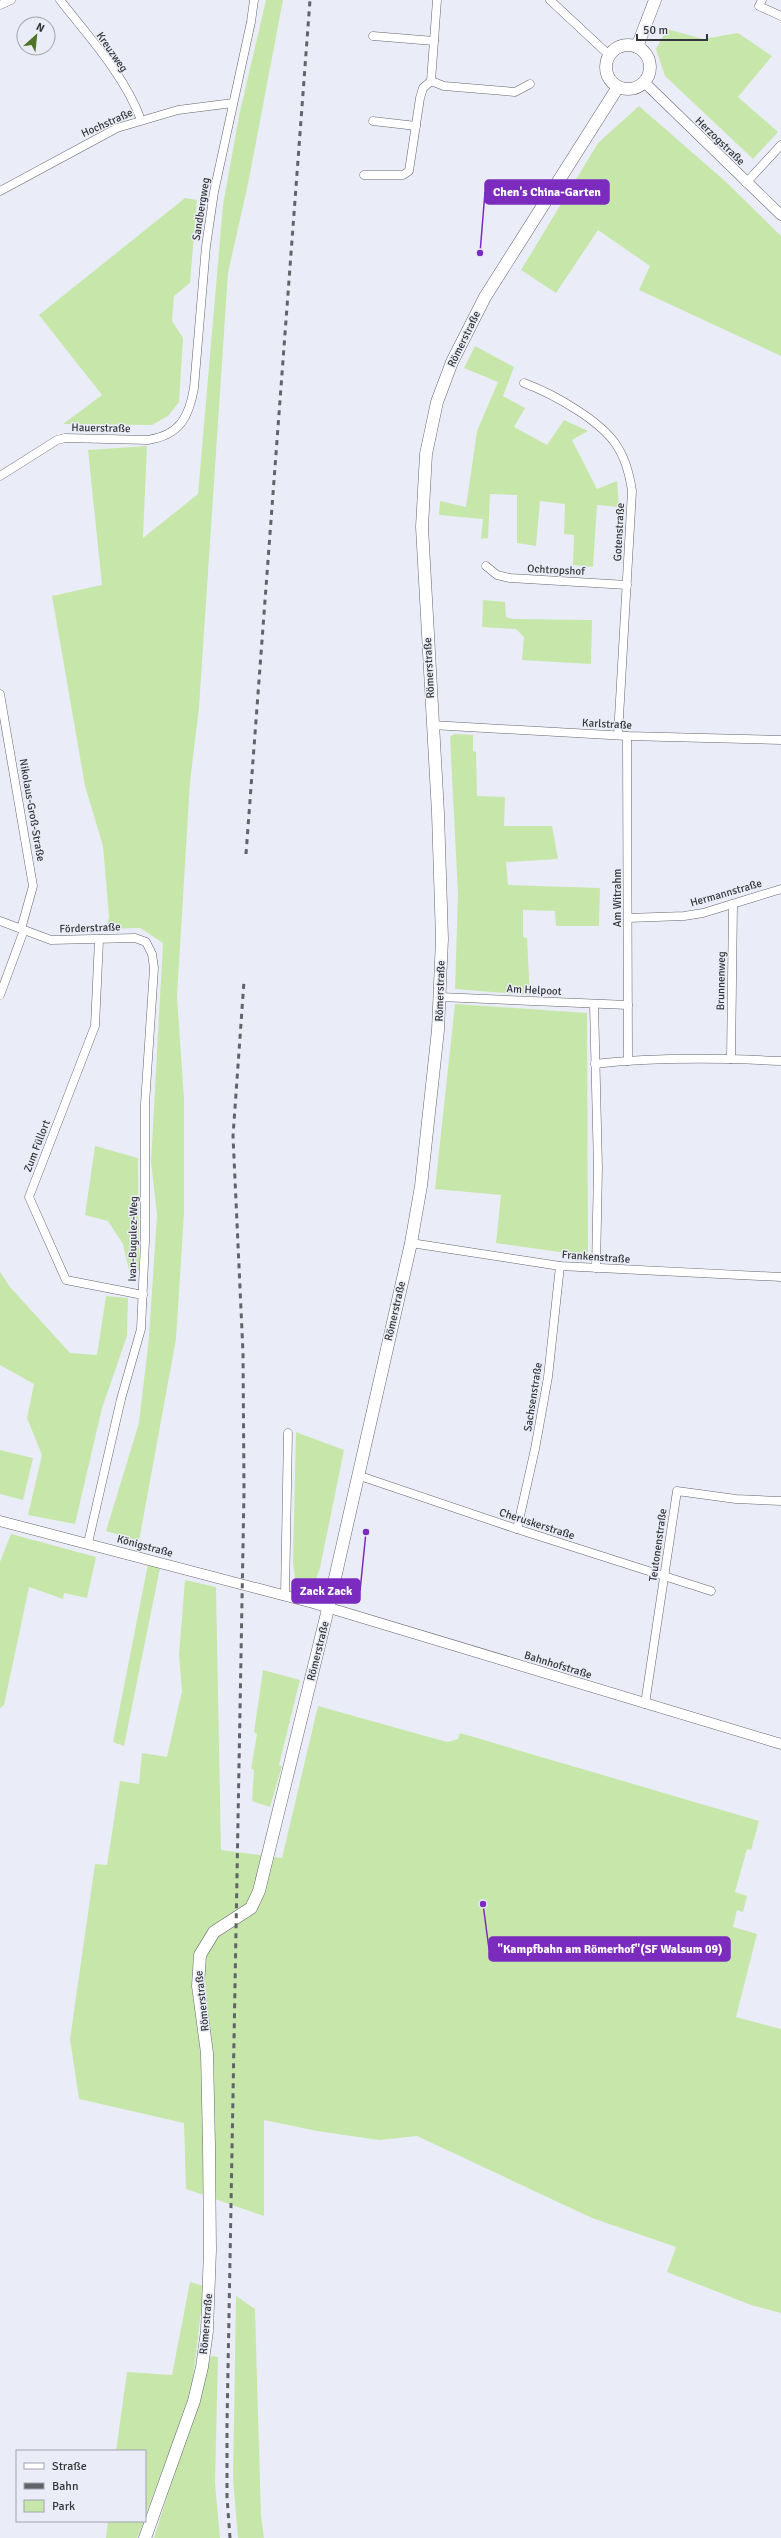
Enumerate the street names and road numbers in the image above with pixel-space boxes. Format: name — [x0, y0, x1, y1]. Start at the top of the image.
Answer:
street label: Kreuzweg — [93, 29, 131, 75]
street label: Hochstraße — [79, 106, 135, 140]
street label: Herzogstraße — [692, 114, 748, 168]
street label: Sandbergweg — [190, 176, 212, 241]
street label: Römerstraße — [445, 309, 483, 369]
street label: Hauerstraße — [71, 421, 131, 435]
street label: Gotenstraße — [611, 502, 627, 562]
street label: Ochtropshof — [527, 562, 587, 578]
street label: Römerstraße — [421, 637, 437, 699]
street label: Karlstraße — [582, 716, 632, 732]
street label: Nikolaus-Groß-Straße — [17, 758, 47, 862]
street label: Am Witrahm — [611, 869, 624, 927]
street label: Hermannstraße — [689, 877, 763, 909]
street label: Förderstraße — [59, 920, 121, 936]
street label: Brunnenweg — [714, 951, 728, 1011]
street label: Römerstraße — [432, 960, 448, 1022]
street label: Am Helpoot — [506, 982, 562, 998]
street label: Zum Füllort — [21, 1118, 53, 1174]
street label: Ivan-Bugulez-Weg — [126, 1196, 140, 1282]
street label: Frankenstraße — [561, 1248, 631, 1266]
street label: Römerstraße — [382, 1280, 408, 1342]
street label: Sachsenstraße — [521, 1362, 545, 1432]
street label: Cheruskerstraße — [498, 1506, 576, 1542]
street label: Teutonenstraße — [646, 1508, 670, 1582]
street label: Königstraße — [116, 1532, 174, 1560]
street label: Römerstraße — [304, 1620, 332, 1682]
street label: Bahnhofstraße — [523, 1649, 593, 1681]
street label: Römerstraße — [192, 1970, 212, 2032]
street label: Römerstraße — [197, 2293, 215, 2355]

